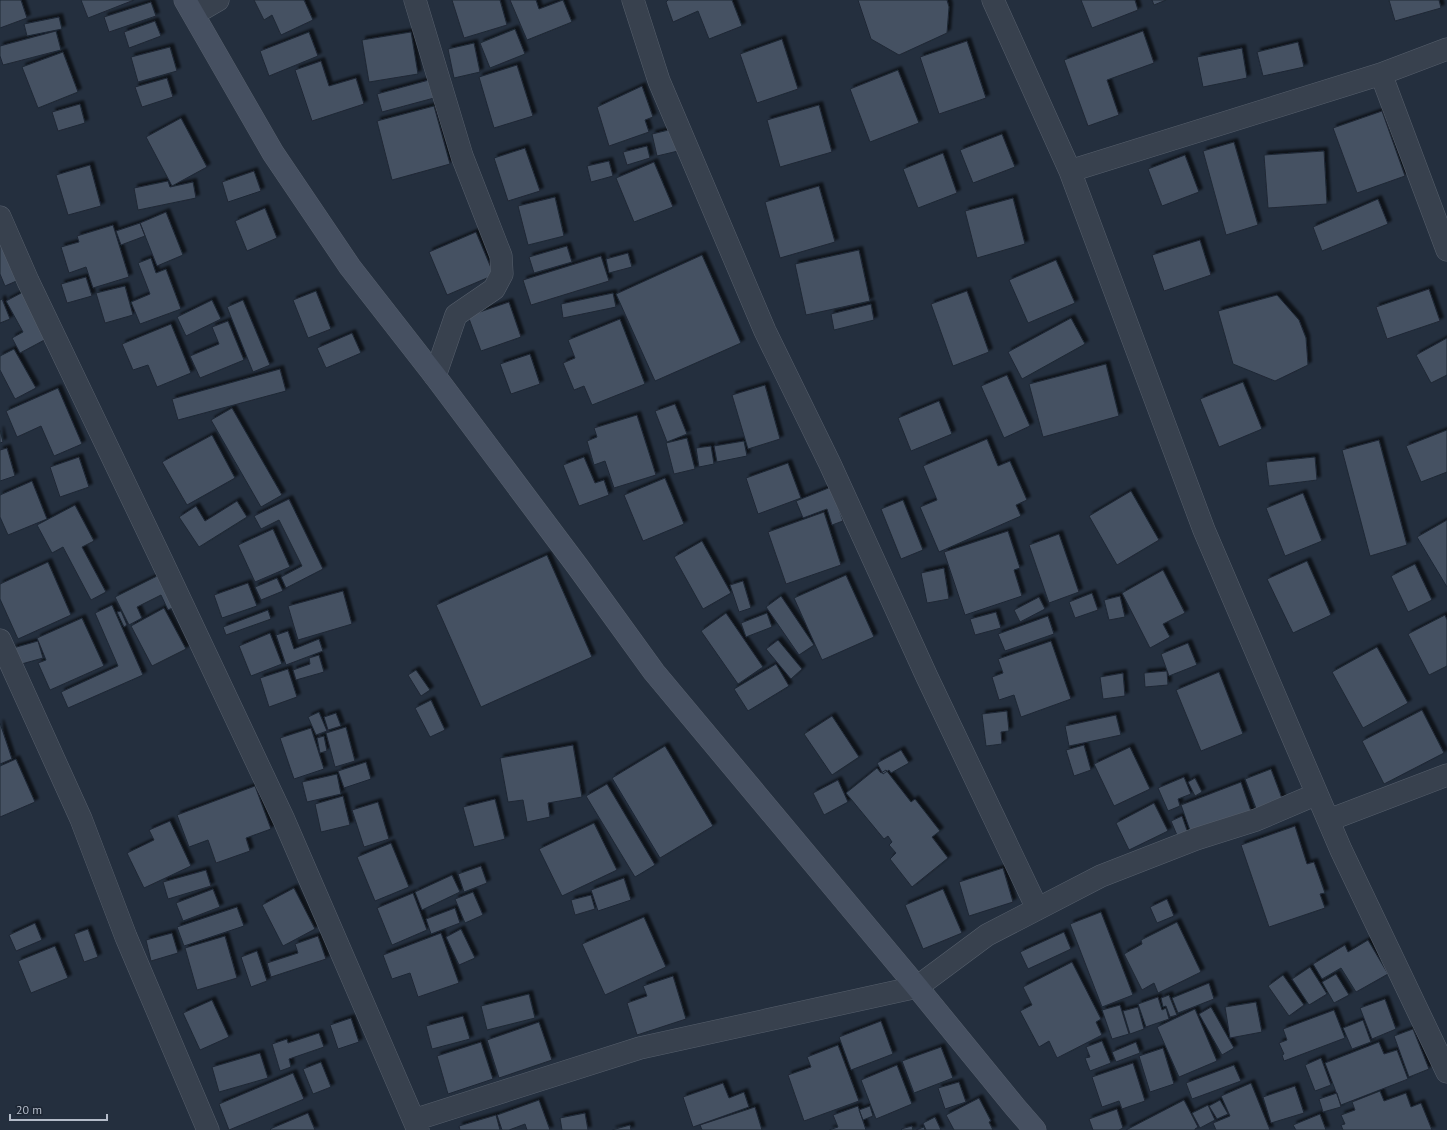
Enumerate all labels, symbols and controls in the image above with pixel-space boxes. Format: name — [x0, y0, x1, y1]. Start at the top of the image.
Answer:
scale bar — [10, 1096, 107, 1122]
text: 20 m — [16, 1102, 42, 1117]

